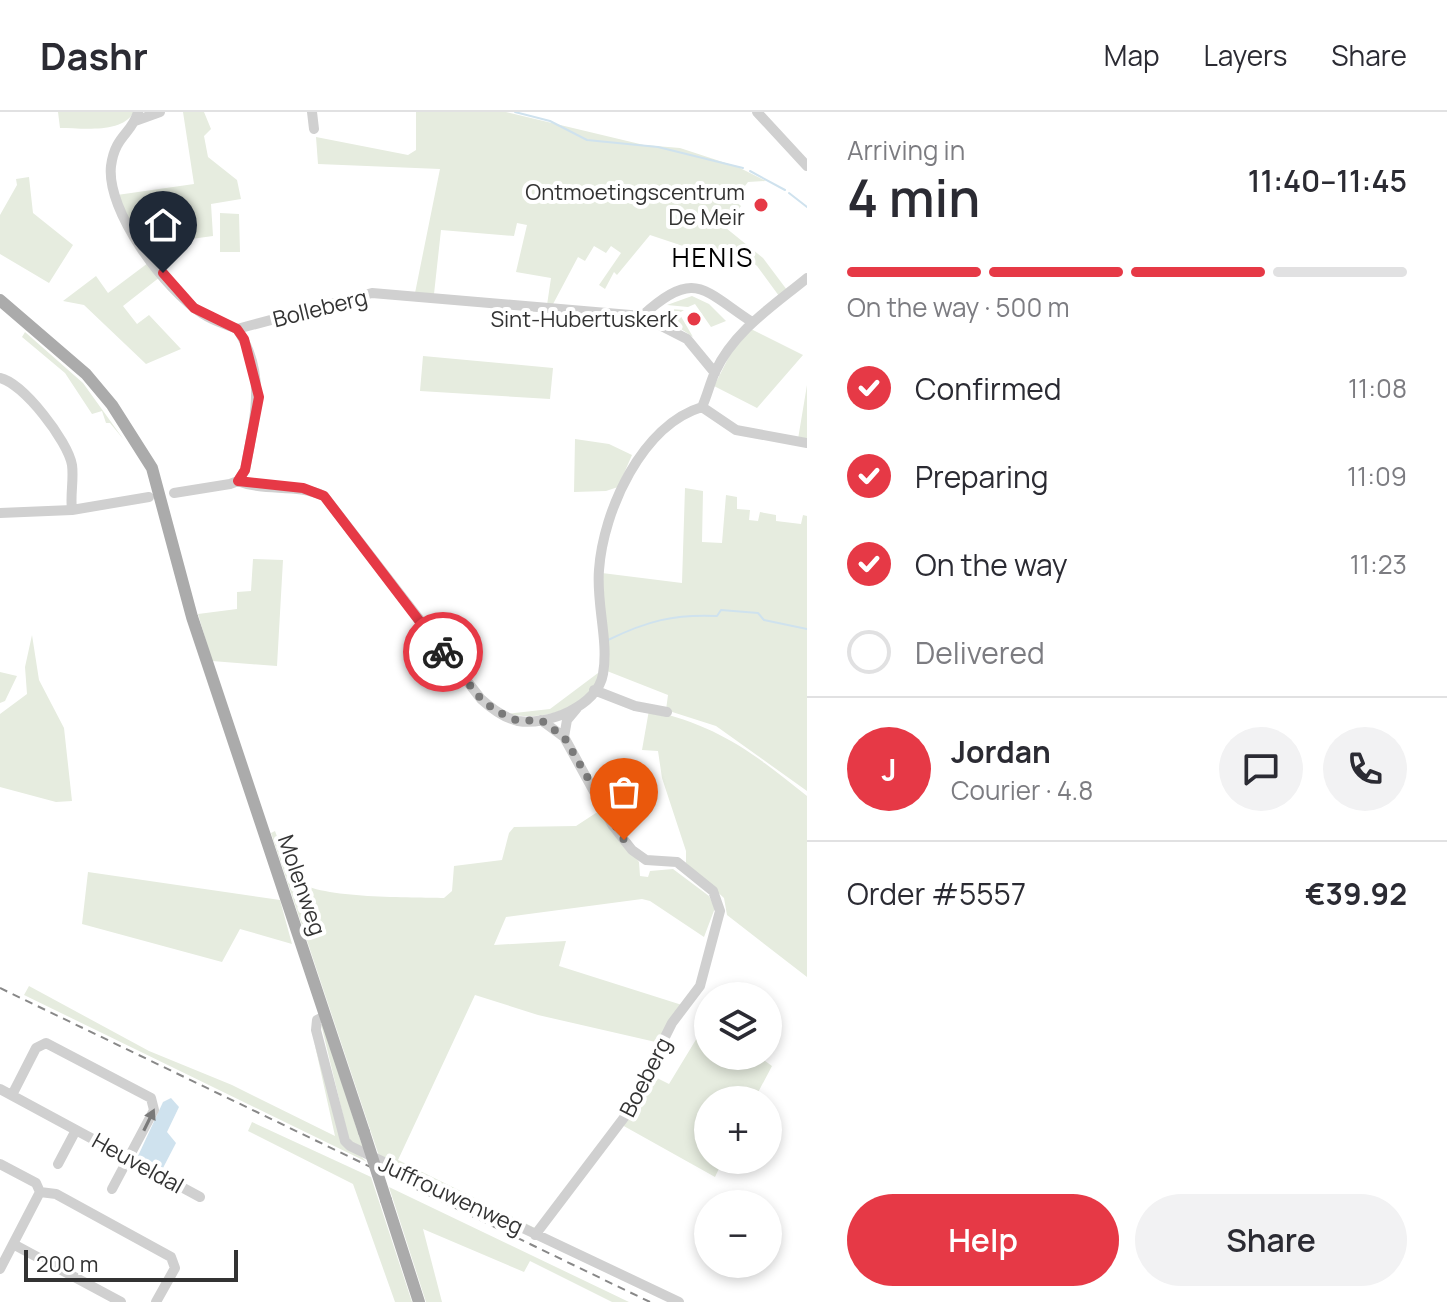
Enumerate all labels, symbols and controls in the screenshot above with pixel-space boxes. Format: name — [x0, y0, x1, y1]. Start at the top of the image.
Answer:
text: Dashr — [40, 29, 148, 81]
text: Map — [1104, 36, 1160, 74]
text: Layers — [1204, 36, 1287, 74]
text: Share — [1331, 36, 1407, 74]
text: Arriving in — [847, 132, 965, 168]
text: 11:40–11:45 — [1248, 160, 1407, 201]
text: 4 min — [847, 162, 980, 233]
place label: Ontmoetingscentrum De Meir — [525, 177, 745, 232]
pin — [129, 191, 197, 273]
marker: Ontmoetingscentrum De Meir — [752, 196, 770, 214]
icon: home — [141, 203, 185, 247]
district label: HENIS — [672, 239, 754, 275]
street label: Bolleberg — [270, 282, 370, 334]
text: On the way · 500 m — [847, 289, 1070, 325]
place label: Sint-Hubertuskerk — [490, 304, 679, 334]
marker: Sint-Hubertuskerk — [685, 310, 703, 328]
icon: check — [847, 366, 891, 410]
text: Confirmed — [915, 368, 1062, 409]
text: 11:08 — [1348, 370, 1407, 406]
icon: check — [847, 454, 891, 498]
text: Preparing — [915, 456, 1049, 497]
text: 11:09 — [1347, 458, 1407, 494]
icon: check — [847, 542, 891, 586]
text: On the way — [915, 544, 1068, 585]
text: 11:23 — [1350, 546, 1407, 582]
courier — [403, 612, 483, 692]
icon: bike — [421, 630, 465, 674]
text: Delivered — [915, 632, 1045, 673]
button: chat — [1219, 727, 1303, 811]
button: phone — [1323, 727, 1407, 811]
text: Jordan — [951, 731, 1051, 772]
text: J — [881, 749, 897, 790]
pin — [590, 758, 658, 840]
icon: bag — [602, 770, 646, 814]
text: Courier · 4.8 — [951, 772, 1093, 808]
street label: Molenweg — [271, 831, 333, 939]
text: Order #5557 — [847, 873, 1026, 914]
text: €39.92 — [1305, 873, 1407, 914]
map controls — [694, 982, 782, 1278]
button: layers — [694, 982, 782, 1070]
street label: Boeberg — [612, 1032, 678, 1122]
button: + — [694, 1086, 782, 1174]
one-way arrow — [142, 1108, 155, 1131]
street label: Heuveldal — [87, 1126, 189, 1200]
street label: Juffrouwenweg — [374, 1148, 528, 1242]
button: − — [694, 1190, 782, 1278]
button: Help — [847, 1194, 1119, 1286]
button: Share — [1135, 1194, 1407, 1286]
scale bar — [24, 1246, 238, 1282]
text: 200 m — [36, 1249, 98, 1279]

